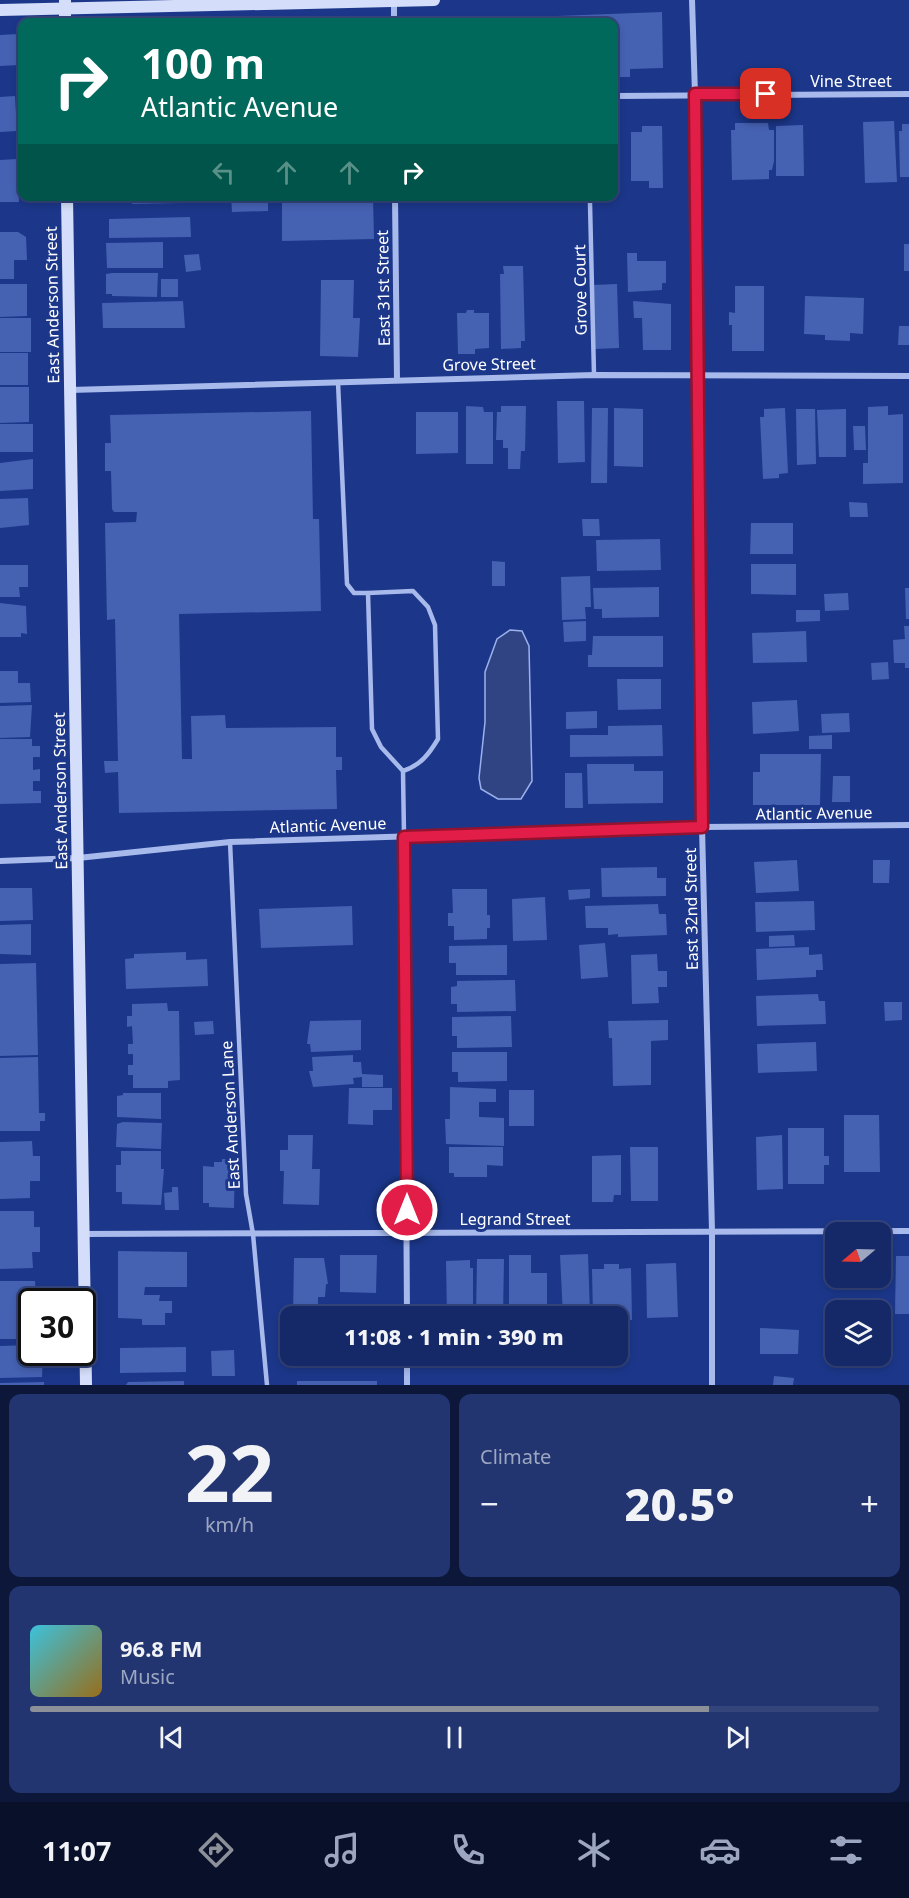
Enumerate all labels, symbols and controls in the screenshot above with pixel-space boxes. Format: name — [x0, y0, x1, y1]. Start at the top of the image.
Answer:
text: 100 m — [141, 34, 265, 91]
icon: right — [42, 42, 120, 120]
pin — [740, 68, 791, 119]
street label: Vine Street — [810, 70, 892, 92]
icon: arrive — [749, 77, 782, 110]
text: Atlantic Avenue — [141, 88, 338, 125]
icon: left — [207, 156, 240, 189]
icon: ahead — [270, 156, 303, 189]
icon: ahead — [333, 156, 366, 189]
icon: right — [396, 156, 429, 189]
street label: East Anderson Street — [40, 226, 64, 384]
street label: East 31st Street — [371, 230, 395, 346]
street label: Grove Court — [568, 244, 592, 336]
street label: Grove Street — [442, 352, 536, 376]
street label: East Anderson Street — [48, 712, 72, 870]
street label: Atlantic Avenue — [755, 801, 873, 825]
street label: Atlantic Avenue — [269, 812, 387, 838]
street label: East 32nd Street — [679, 847, 703, 970]
street label: East Anderson Lane — [215, 1040, 245, 1190]
position arrow — [375, 1178, 439, 1242]
street label: Legrand Street — [459, 1208, 571, 1230]
north arrow — [825, 1222, 891, 1288]
map controls — [825, 1222, 891, 1366]
speed limit sign: 30 — [18, 1288, 96, 1366]
button: layers — [825, 1300, 891, 1366]
text: 11:08 · 1 min · 390 m — [344, 1321, 564, 1351]
text: 22 — [185, 1419, 274, 1525]
text: Climate — [480, 1443, 551, 1470]
text: 20.5° — [625, 1473, 734, 1534]
text: − — [480, 1481, 499, 1526]
text: + — [860, 1481, 879, 1526]
text: km/h — [205, 1511, 254, 1538]
text: 96.8 FM — [120, 1633, 202, 1663]
text: Music — [120, 1663, 175, 1690]
icon: previous — [155, 1721, 188, 1754]
icon: pause — [438, 1721, 471, 1754]
icon: next — [721, 1721, 754, 1754]
icon: directions — [195, 1829, 237, 1871]
icon: music — [321, 1829, 363, 1871]
icon: phone — [447, 1829, 489, 1871]
icon: climate — [573, 1829, 615, 1871]
icon: car — [699, 1829, 741, 1871]
icon: filters — [825, 1829, 867, 1871]
text: 11:07 — [42, 1832, 111, 1869]

